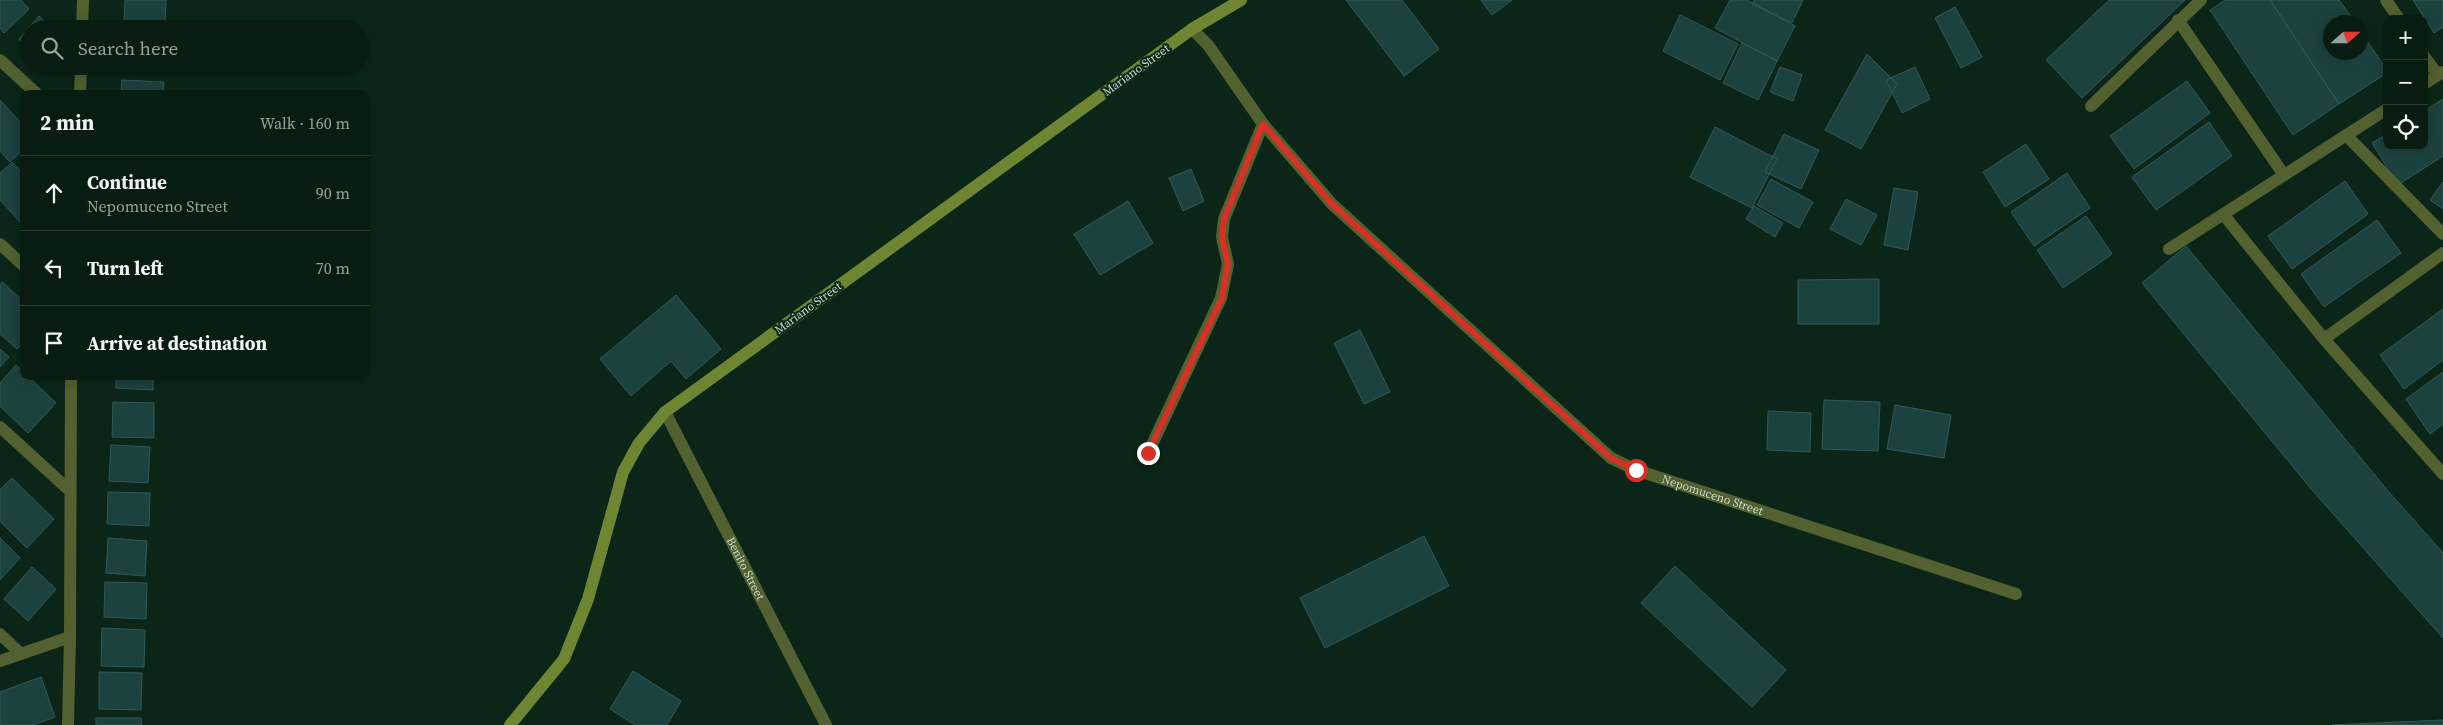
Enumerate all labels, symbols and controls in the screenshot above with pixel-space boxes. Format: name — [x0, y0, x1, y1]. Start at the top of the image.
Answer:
north arrow — [2323, 15, 2368, 60]
map controls — [2383, 15, 2428, 150]
button: + — [2383, 15, 2428, 60]
search box — [20, 20, 370, 75]
icon: search — [38, 34, 66, 62]
text: Search here — [78, 35, 178, 61]
street label: Mariano Street — [1099, 40, 1173, 100]
button: − — [2383, 60, 2428, 105]
button: locate — [2383, 105, 2428, 150]
text: 2 min — [40, 108, 95, 137]
text: Walk · 160 m — [260, 112, 350, 134]
text: Continue — [87, 169, 167, 195]
icon: ahead — [40, 179, 68, 207]
text: 90 m — [316, 182, 350, 204]
text: Nepomuceno Street — [87, 195, 228, 217]
icon: left — [40, 254, 68, 282]
text: Turn left — [87, 255, 163, 281]
text: 70 m — [316, 257, 350, 279]
street label: Mariano Street — [771, 278, 845, 338]
icon: arrive — [40, 329, 68, 357]
text: Arrive at destination — [87, 330, 267, 356]
route end — [1137, 442, 1160, 465]
route start — [1625, 459, 1648, 482]
street label: Nepomuceno Street — [1660, 471, 1765, 519]
street label: Benito Street — [723, 534, 768, 603]

